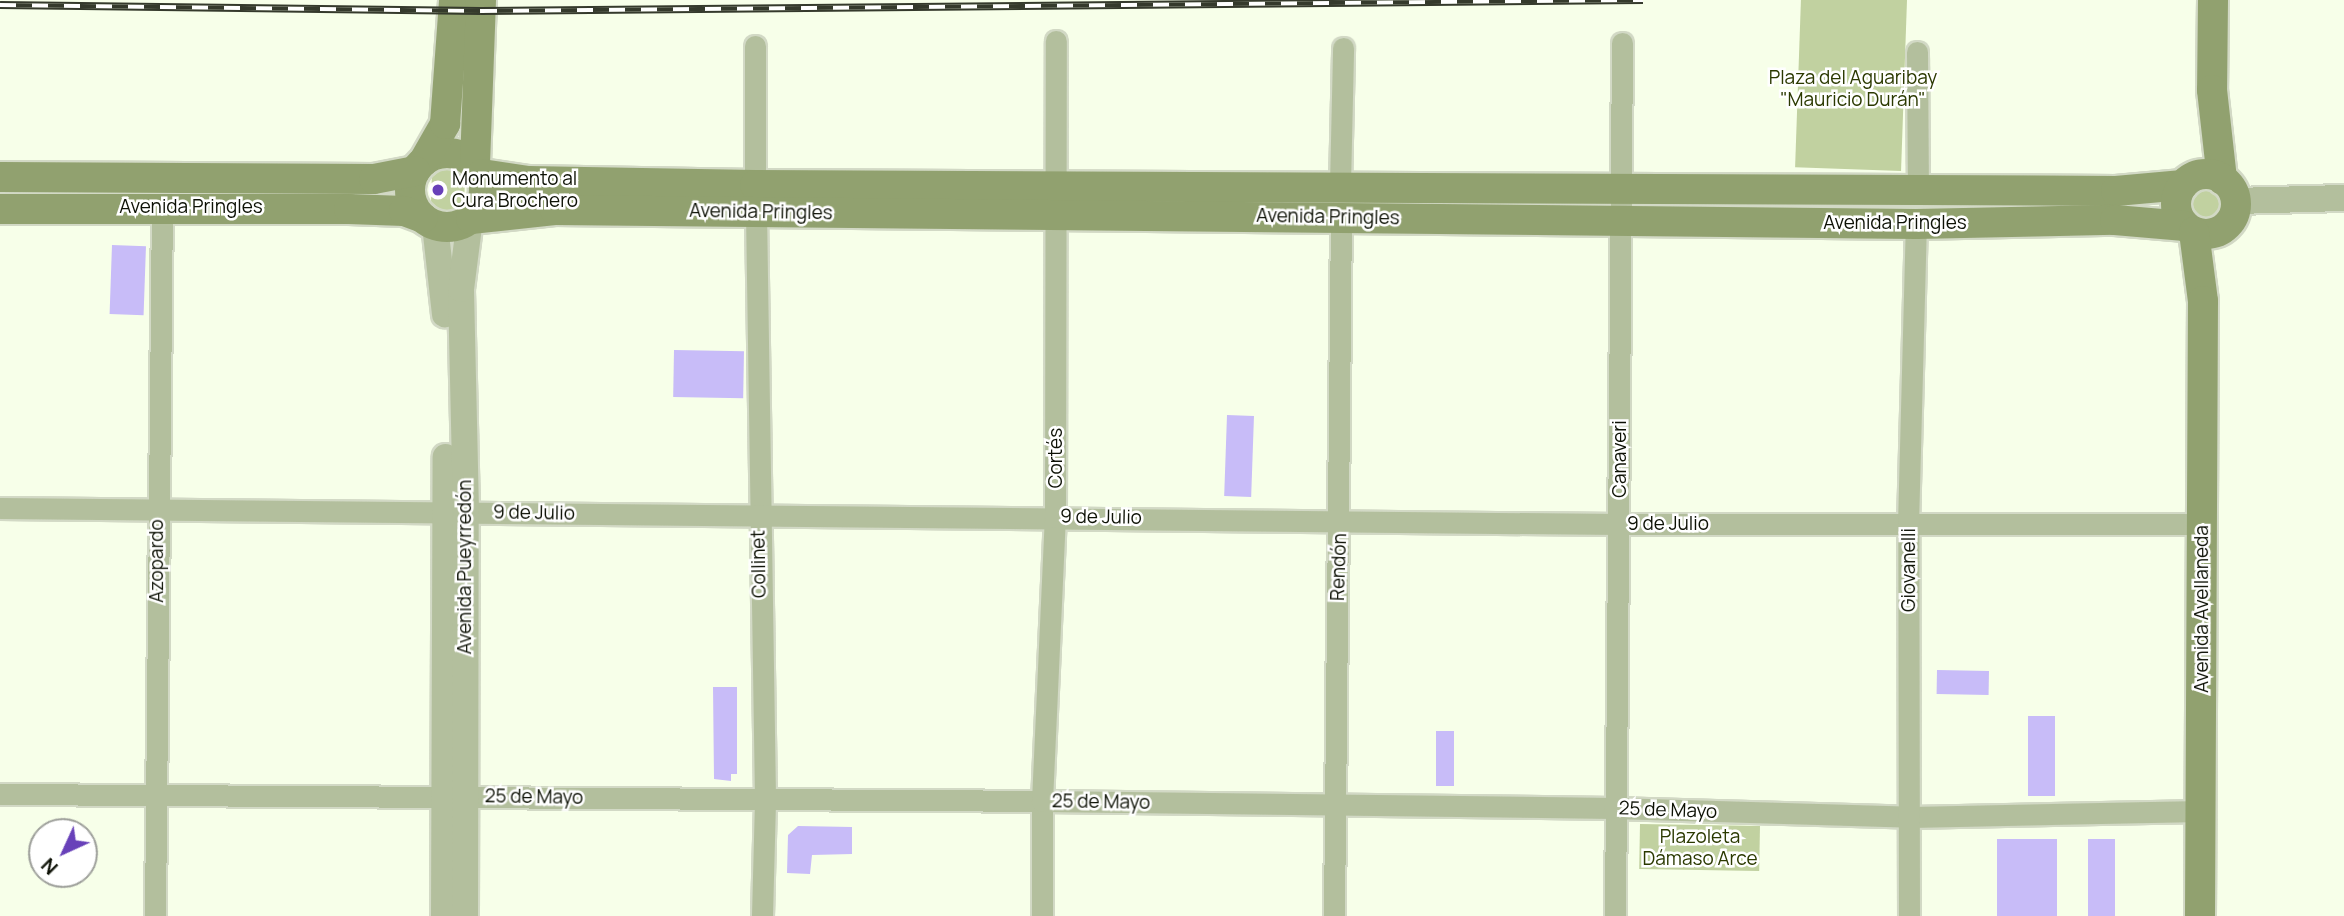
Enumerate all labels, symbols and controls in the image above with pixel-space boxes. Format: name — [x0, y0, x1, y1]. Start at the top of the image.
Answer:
park label: Plaza del Aguaribay "Mauricio Durán" — [1769, 67, 1937, 111]
place label: Monumento al Cura Brochero — [452, 168, 578, 212]
marker: Monumento al Cura Brochero — [430, 182, 446, 198]
street label: Avenida Pringles — [119, 196, 263, 218]
street label: Avenida Pringles — [689, 199, 833, 225]
street label: Avenida Pringles — [1256, 204, 1400, 230]
street label: Avenida Pringles — [1823, 212, 1967, 234]
street label: Canaveri — [1609, 420, 1631, 498]
street label: Cortés — [1045, 428, 1067, 488]
street label: Avenida Pueyrredón — [454, 480, 476, 654]
street label: 9 de Julio — [493, 501, 575, 525]
street label: 9 de Julio — [1060, 505, 1142, 529]
street label: 9 de Julio — [1627, 513, 1709, 535]
street label: Azopardo — [146, 519, 168, 603]
street label: Avenida Avellaneda — [2191, 525, 2213, 693]
street label: Giovanelli — [1898, 528, 1920, 612]
street label: Collinet — [747, 530, 771, 598]
street label: Rendón — [1326, 533, 1352, 601]
street label: 25 de Mayo — [485, 785, 583, 809]
street label: 25 de Mayo — [1052, 790, 1150, 814]
street label: 25 de Mayo — [1618, 797, 1718, 823]
north arrow — [28, 818, 98, 888]
park label: Plazoleta Dámaso Arce — [1642, 826, 1758, 870]
text: N — [36, 852, 64, 880]

